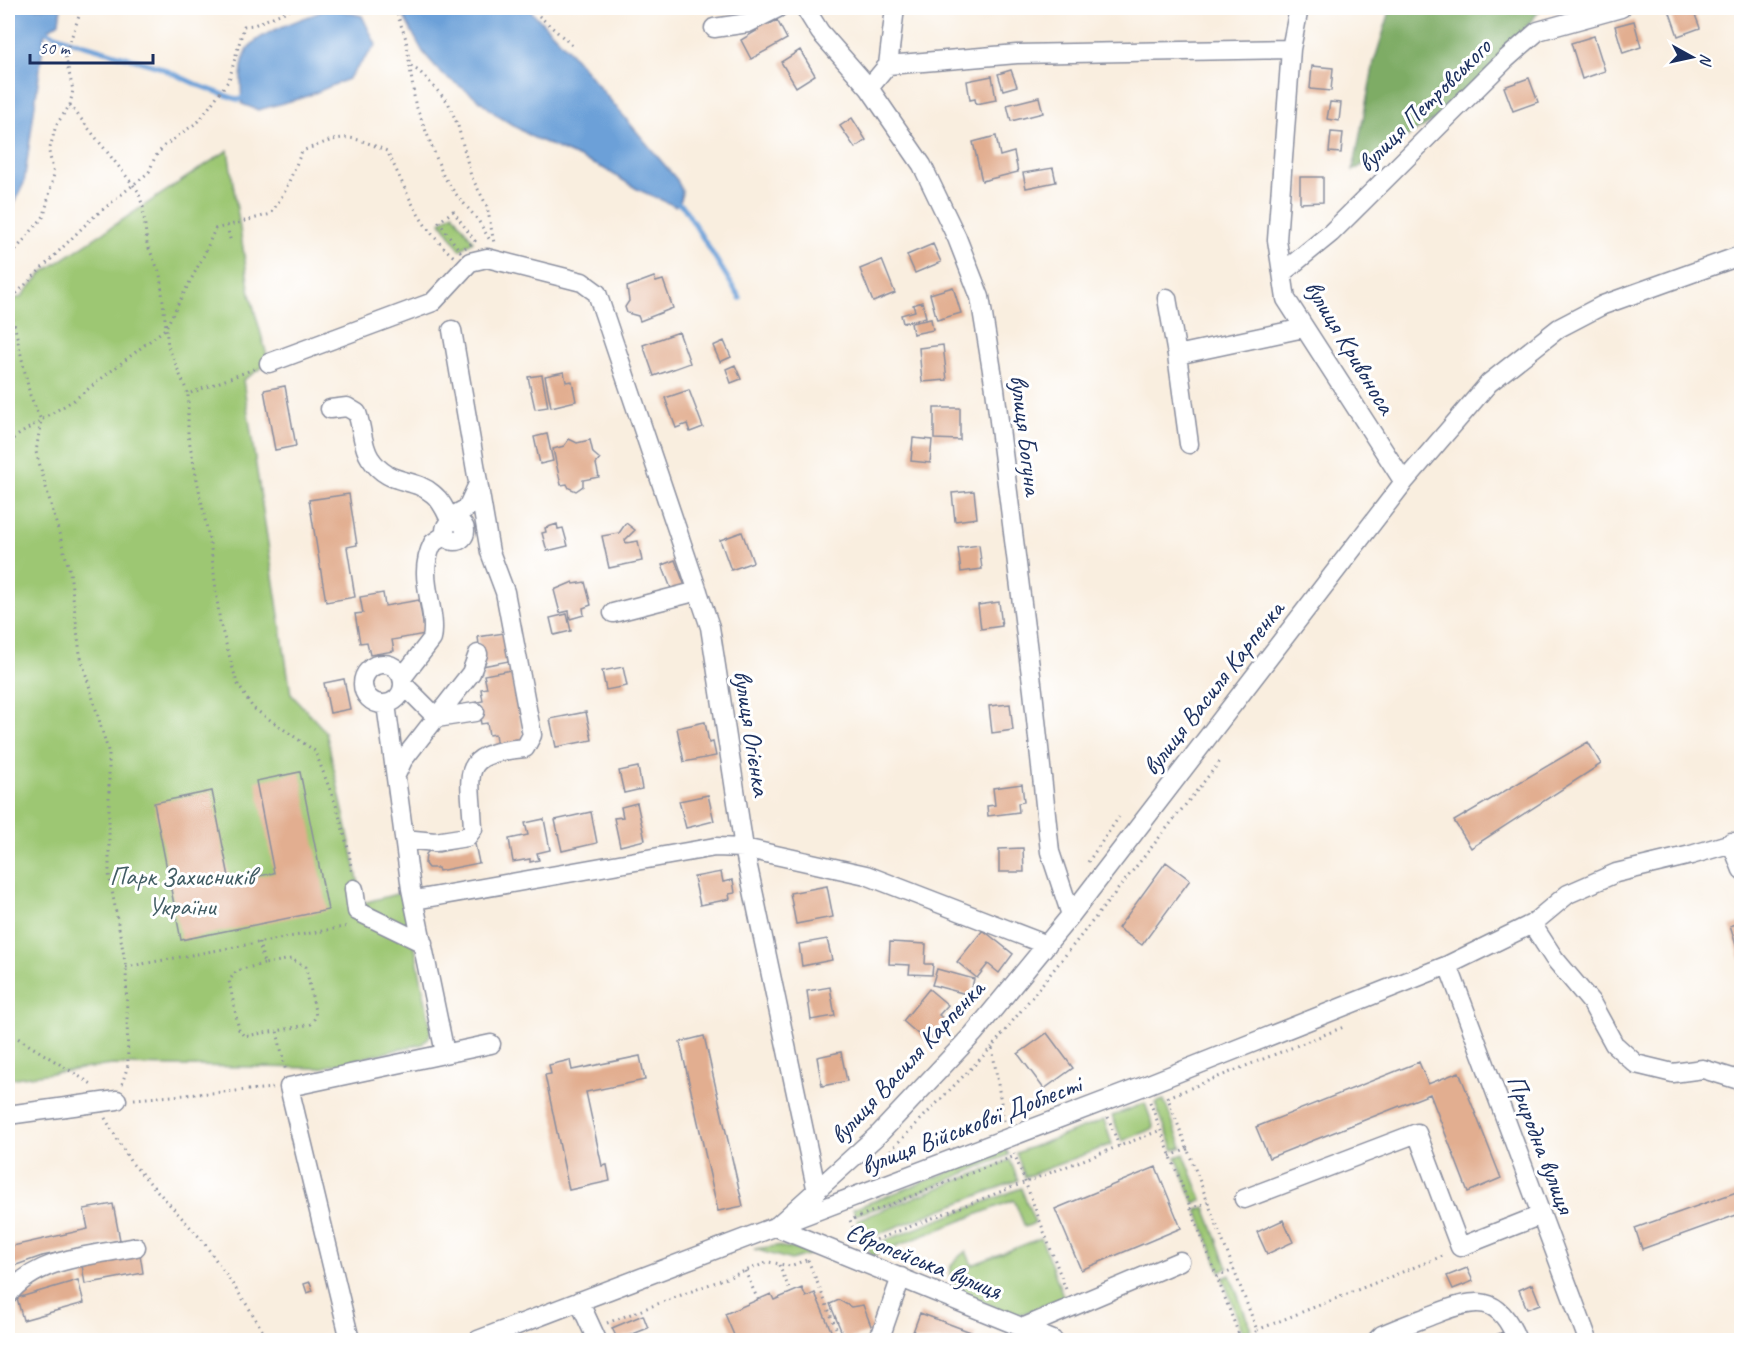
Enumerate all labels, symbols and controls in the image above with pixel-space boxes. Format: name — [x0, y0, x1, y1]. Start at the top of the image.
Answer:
scale bar — [30, 27, 153, 65]
north arrow — [1662, 27, 1722, 87]
street label: вулиця Петровського — [1350, 30, 1499, 179]
text: 50 m — [39, 37, 72, 59]
text: N — [1695, 53, 1716, 68]
street label: вулиця Кривоноса — [1297, 274, 1404, 422]
street label: вулиця Богуна — [1002, 373, 1050, 499]
street label: вулиця Василя Карпенка — [1135, 592, 1293, 782]
street label: вулиця Огієнка — [726, 668, 778, 800]
park label: Парк Захисників України — [109, 860, 261, 923]
street label: вулиця Василя Карпенка — [822, 971, 993, 1151]
street label: вулиця Військової Доблесті — [856, 1067, 1089, 1182]
street label: Природна вулиця — [1499, 1070, 1583, 1220]
street label: Європейська вулиця — [842, 1215, 1008, 1308]

